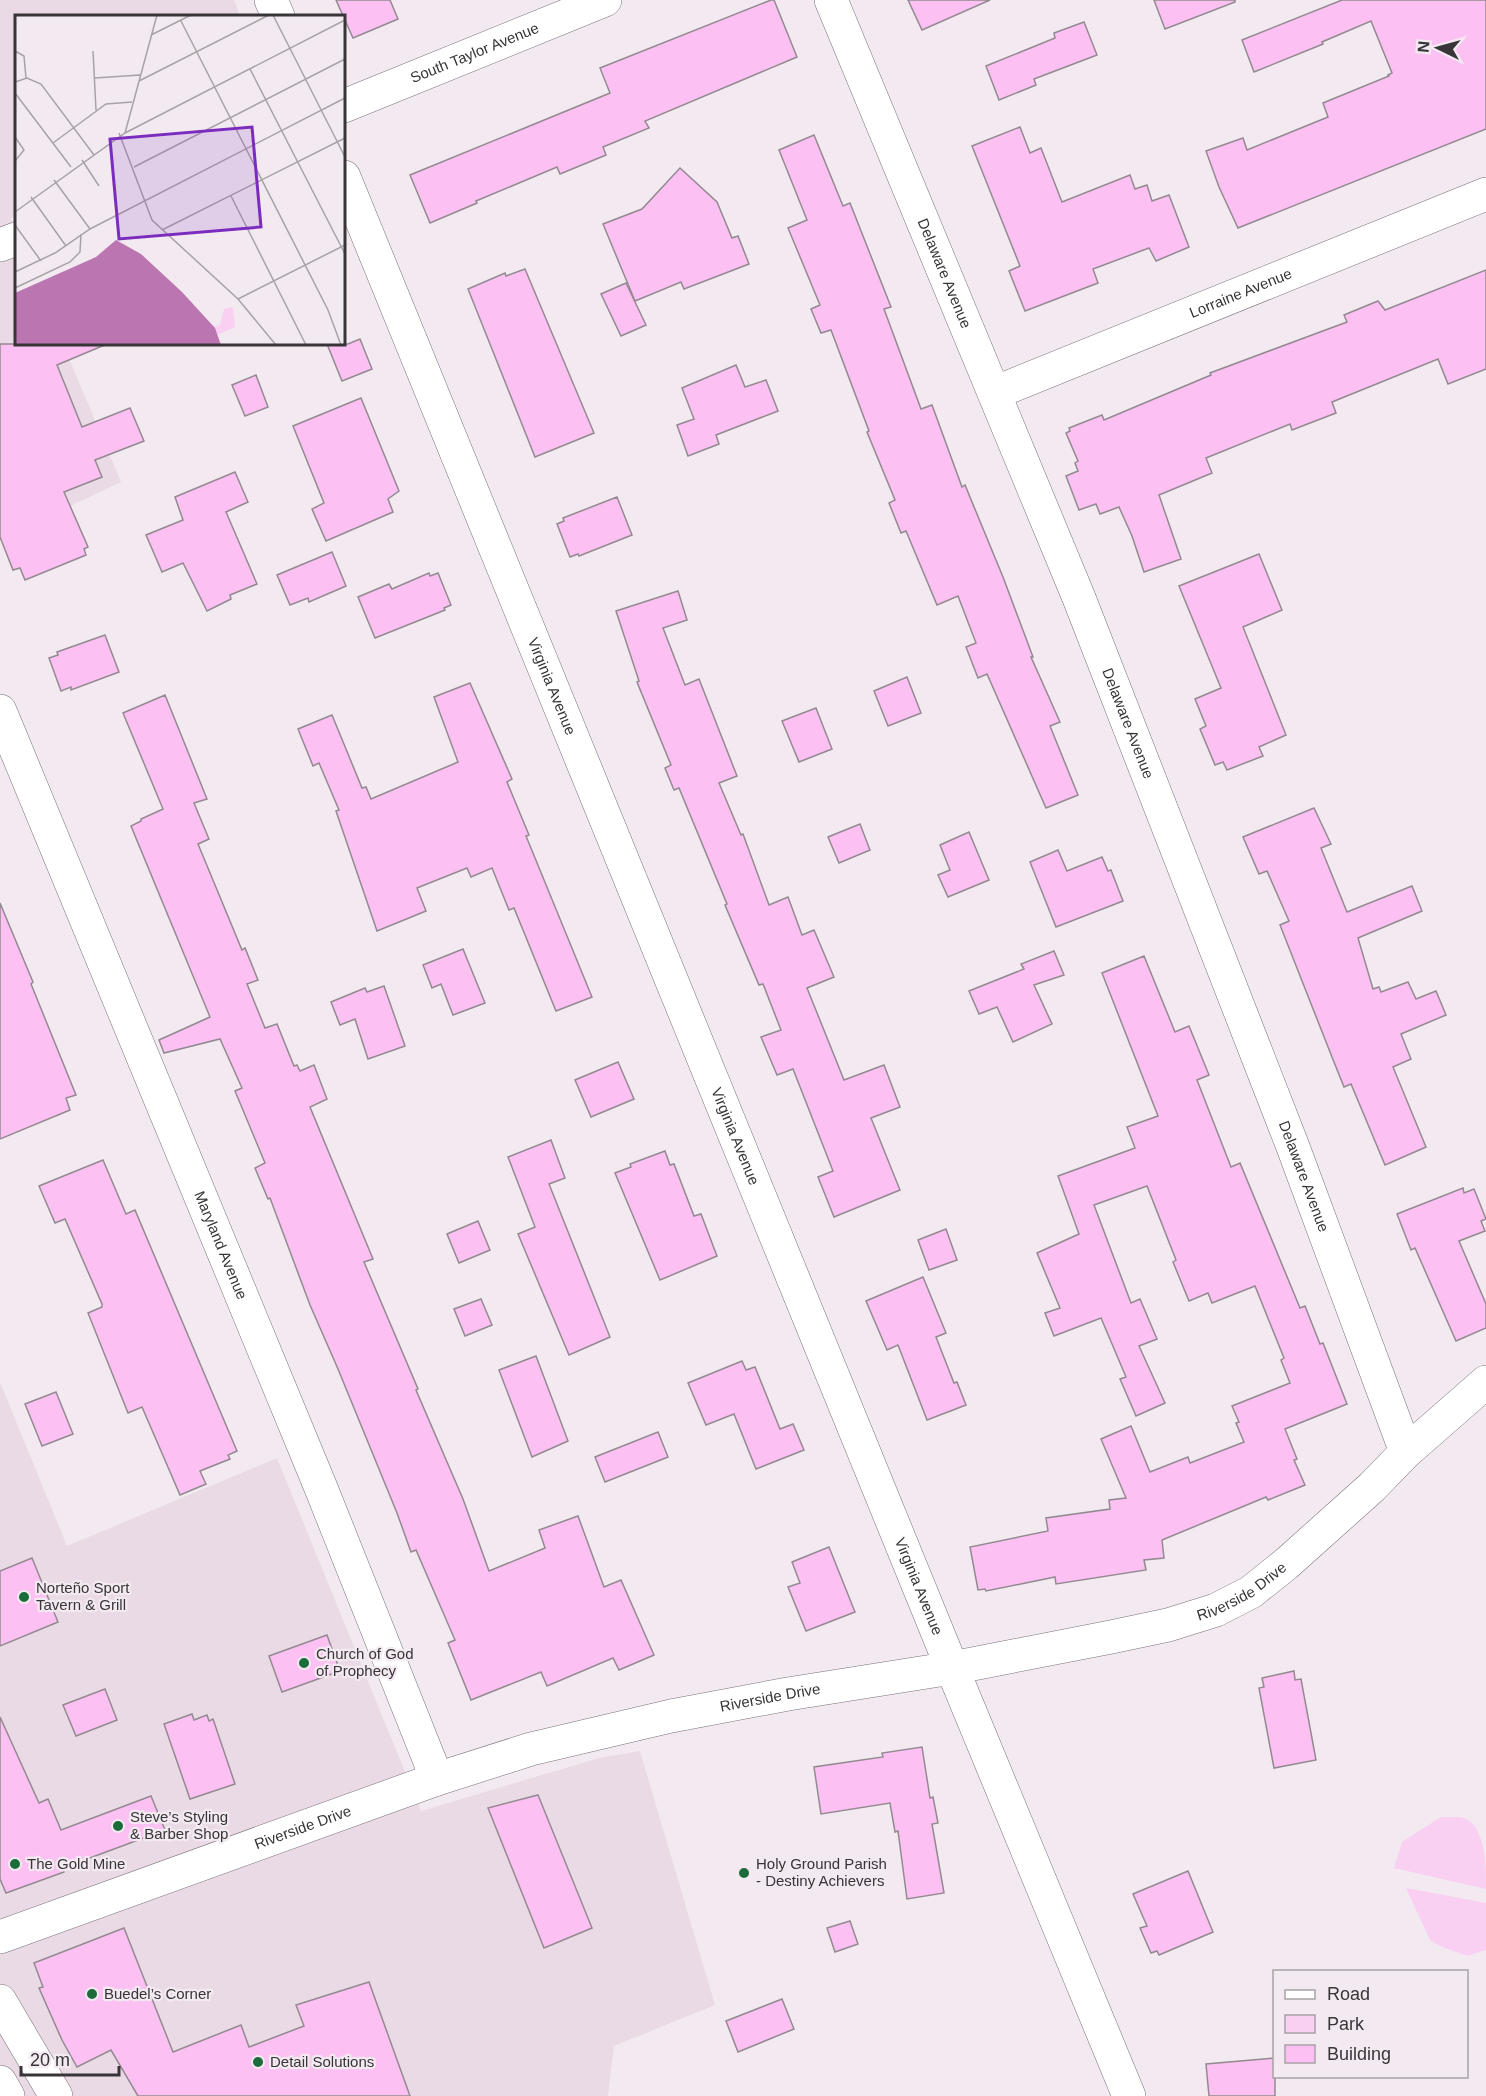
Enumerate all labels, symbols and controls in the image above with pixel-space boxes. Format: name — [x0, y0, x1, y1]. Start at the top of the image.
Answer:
inset map — [15, 15, 345, 345]
north arrow — [1408, 18, 1468, 78]
street label: South Taylor Avenue — [408, 19, 541, 86]
text: N — [1415, 40, 1433, 53]
street label: Delaware Avenue — [915, 216, 975, 331]
street label: Lorraine Avenue — [1187, 264, 1294, 321]
street label: Virginia Avenue — [525, 635, 580, 737]
street label: Delaware Avenue — [1099, 665, 1158, 781]
street label: Virginia Avenue — [708, 1085, 763, 1187]
street label: Delaware Avenue — [1276, 1118, 1333, 1234]
street label: Maryland Avenue — [191, 1188, 251, 1302]
street label: Virginia Avenue — [892, 1535, 947, 1637]
street label: Riverside Drive — [1195, 1558, 1289, 1624]
place label: Norteño Sport Tavern & Grill — [36, 1579, 130, 1613]
marker: Norteño Sport Tavern & Grill — [17, 1590, 31, 1604]
place label: Church of God of Prophecy — [316, 1645, 414, 1679]
marker: Church of God of Prophecy — [297, 1656, 311, 1670]
street label: Riverside Drive — [718, 1680, 821, 1715]
street label: Riverside Drive — [252, 1802, 353, 1852]
place label: Steve’s Styling & Barber Shop — [130, 1808, 228, 1842]
marker: Steve’s Styling & Barber Shop — [111, 1819, 125, 1833]
place label: The Gold Mine — [27, 1855, 125, 1872]
place label: Holy Ground Parish - Destiny Achievers — [756, 1855, 887, 1889]
marker: The Gold Mine — [8, 1857, 22, 1871]
marker: Holy Ground Parish - Destiny Achievers — [737, 1866, 751, 1880]
legend — [1273, 1970, 1468, 2078]
text: Road — [1327, 1984, 1370, 2004]
place label: Buedel’s Corner — [104, 1985, 211, 2002]
marker: Buedel’s Corner — [85, 1987, 99, 2001]
text: Park — [1327, 2014, 1365, 2034]
scale bar — [21, 2039, 118, 2077]
text: Building — [1327, 2044, 1391, 2064]
text: 20 m — [30, 2050, 70, 2070]
place label: Detail Solutions — [270, 2053, 374, 2070]
marker: Detail Solutions — [251, 2055, 265, 2069]

